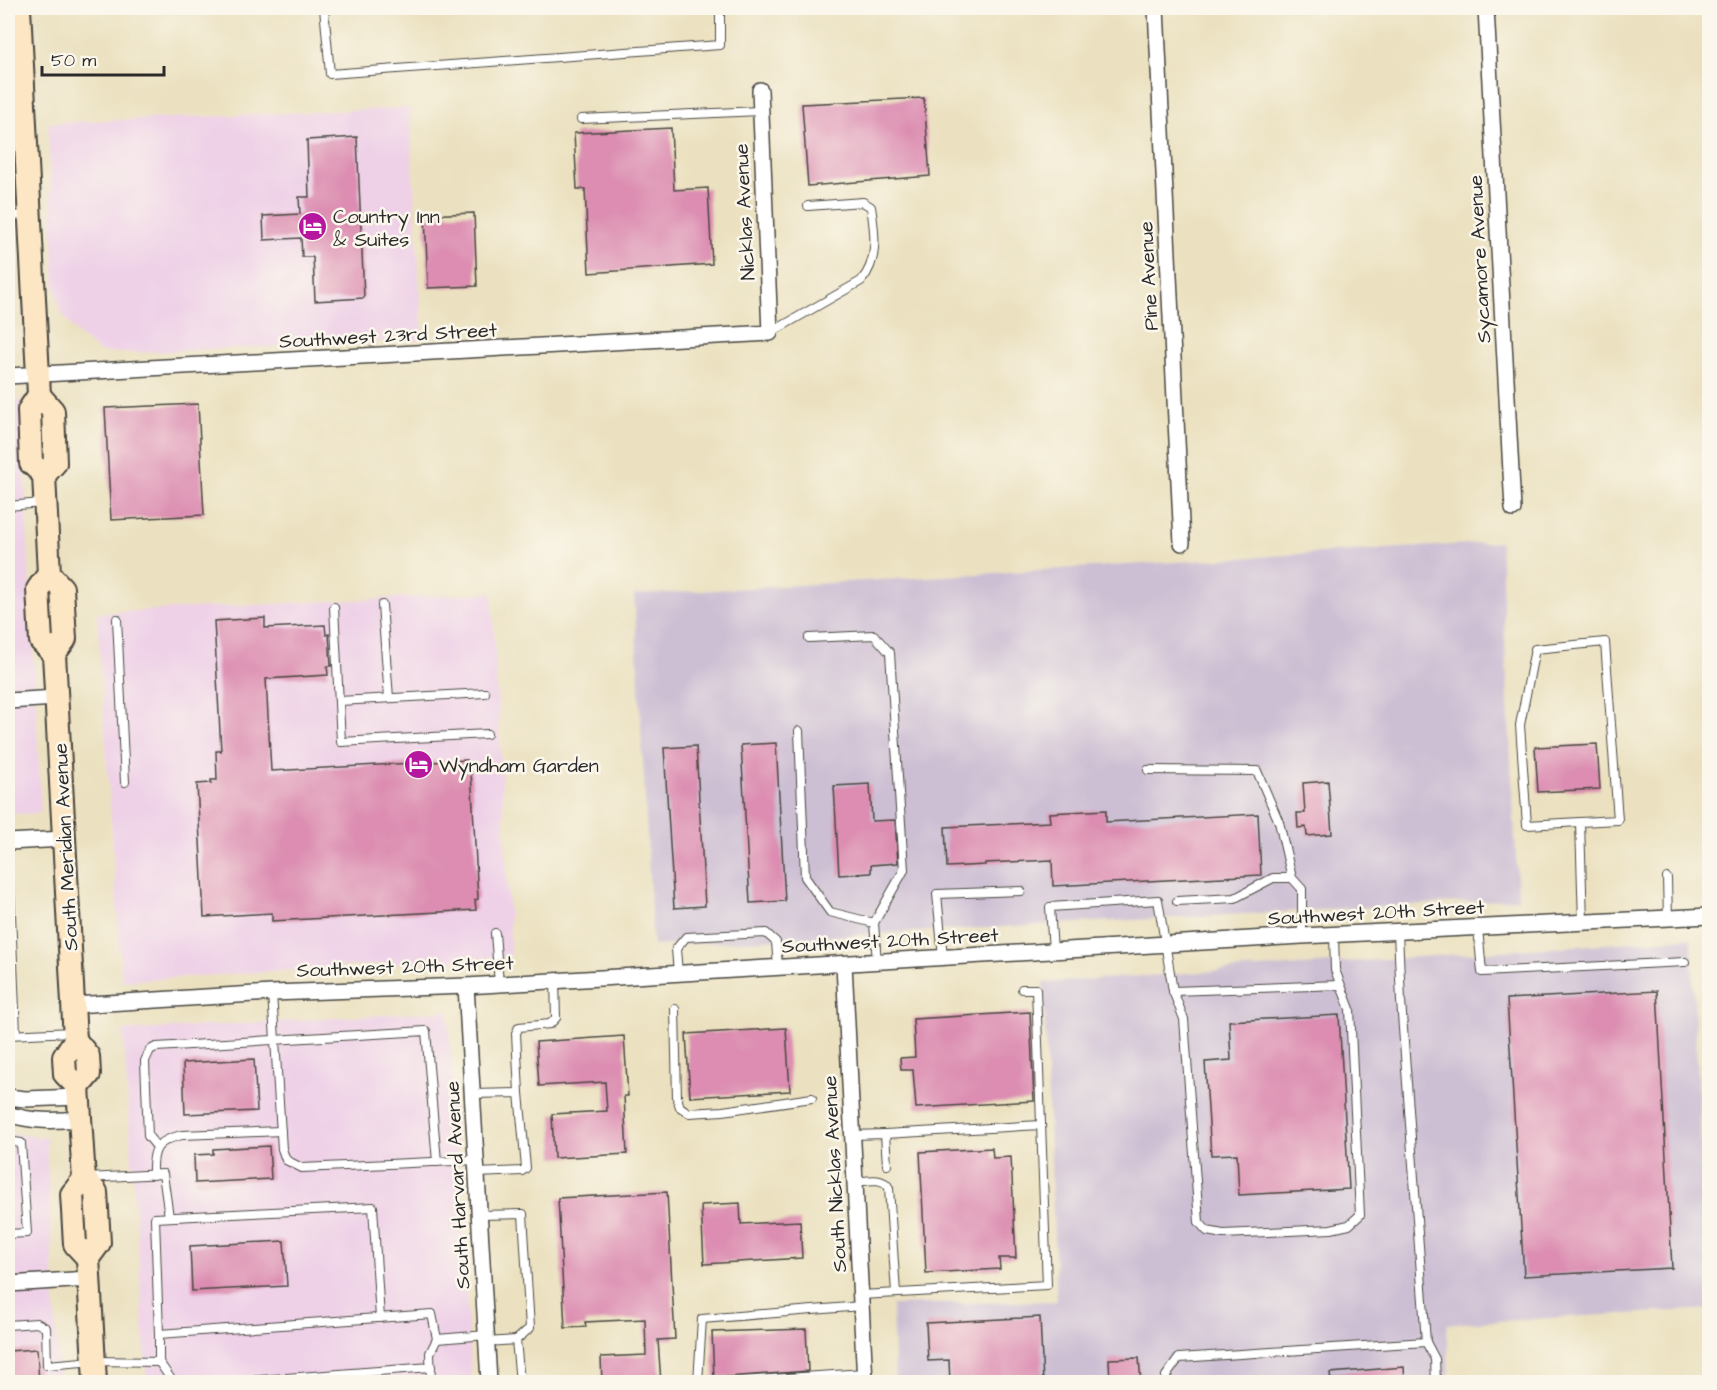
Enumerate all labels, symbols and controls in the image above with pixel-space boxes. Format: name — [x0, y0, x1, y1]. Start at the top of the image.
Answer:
scale bar — [42, 39, 164, 77]
text: 50 m — [51, 48, 96, 73]
street label: Nicklas Avenue — [727, 143, 763, 281]
street label: Sycamore Avenue — [1462, 174, 1499, 344]
place label: Country Inn & Suites — [333, 203, 440, 254]
hotel icon: Country Inn & Suites — [296, 211, 328, 243]
street label: Pine Avenue — [1132, 220, 1166, 331]
street label: Southwest 23rd Street — [278, 316, 498, 356]
street label: South Meridian Avenue — [47, 742, 85, 952]
hotel icon: Wyndham Garden — [402, 749, 434, 781]
place label: Wyndham Garden — [439, 752, 599, 781]
street label: Southwest 20th Street — [1267, 893, 1485, 933]
street label: Southwest 20th Street — [781, 921, 999, 961]
street label: Southwest 20th Street — [296, 949, 514, 985]
street label: South Nicklas Avenue — [816, 1075, 854, 1273]
street label: South Harvard Avenue — [439, 1080, 477, 1290]

